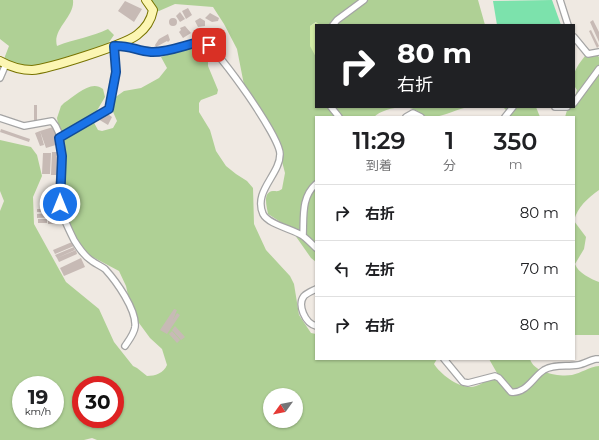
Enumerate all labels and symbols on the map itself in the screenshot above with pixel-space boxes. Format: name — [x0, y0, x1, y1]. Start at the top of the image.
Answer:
pin — [192, 28, 226, 62]
position arrow — [39, 183, 81, 225]
speed limit sign: 30 — [72, 376, 124, 428]
north arrow — [263, 388, 303, 428]

